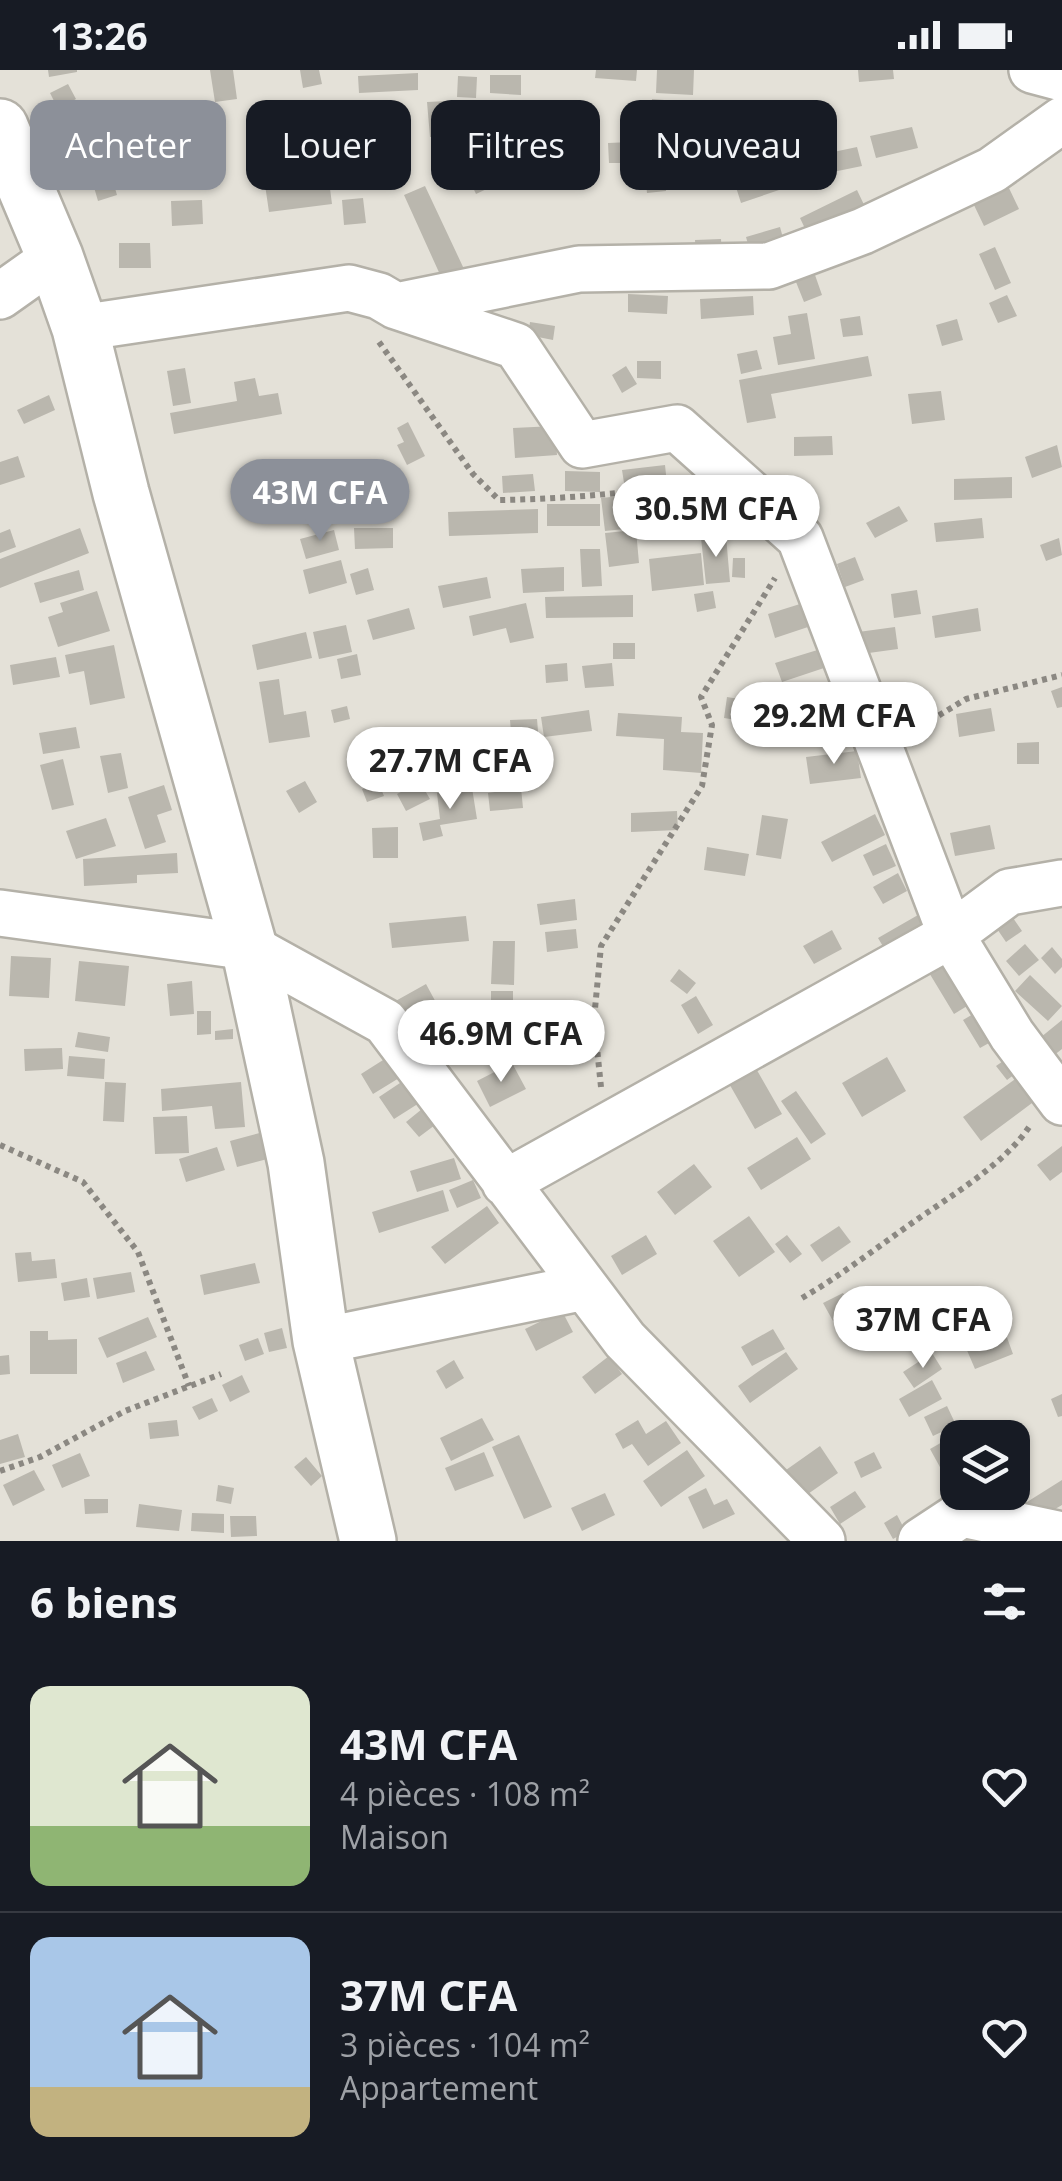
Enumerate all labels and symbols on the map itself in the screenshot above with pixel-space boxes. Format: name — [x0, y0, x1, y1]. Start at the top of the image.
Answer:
pin: 43M CFA — [228, 459, 412, 544]
pin: 30.5M CFA — [602, 475, 830, 560]
pin: 29.2M CFA — [720, 682, 948, 767]
pin: 27.7M CFA — [336, 727, 564, 812]
pin: 46.9M CFA — [387, 1000, 615, 1085]
pin: 37M CFA — [831, 1286, 1015, 1371]

